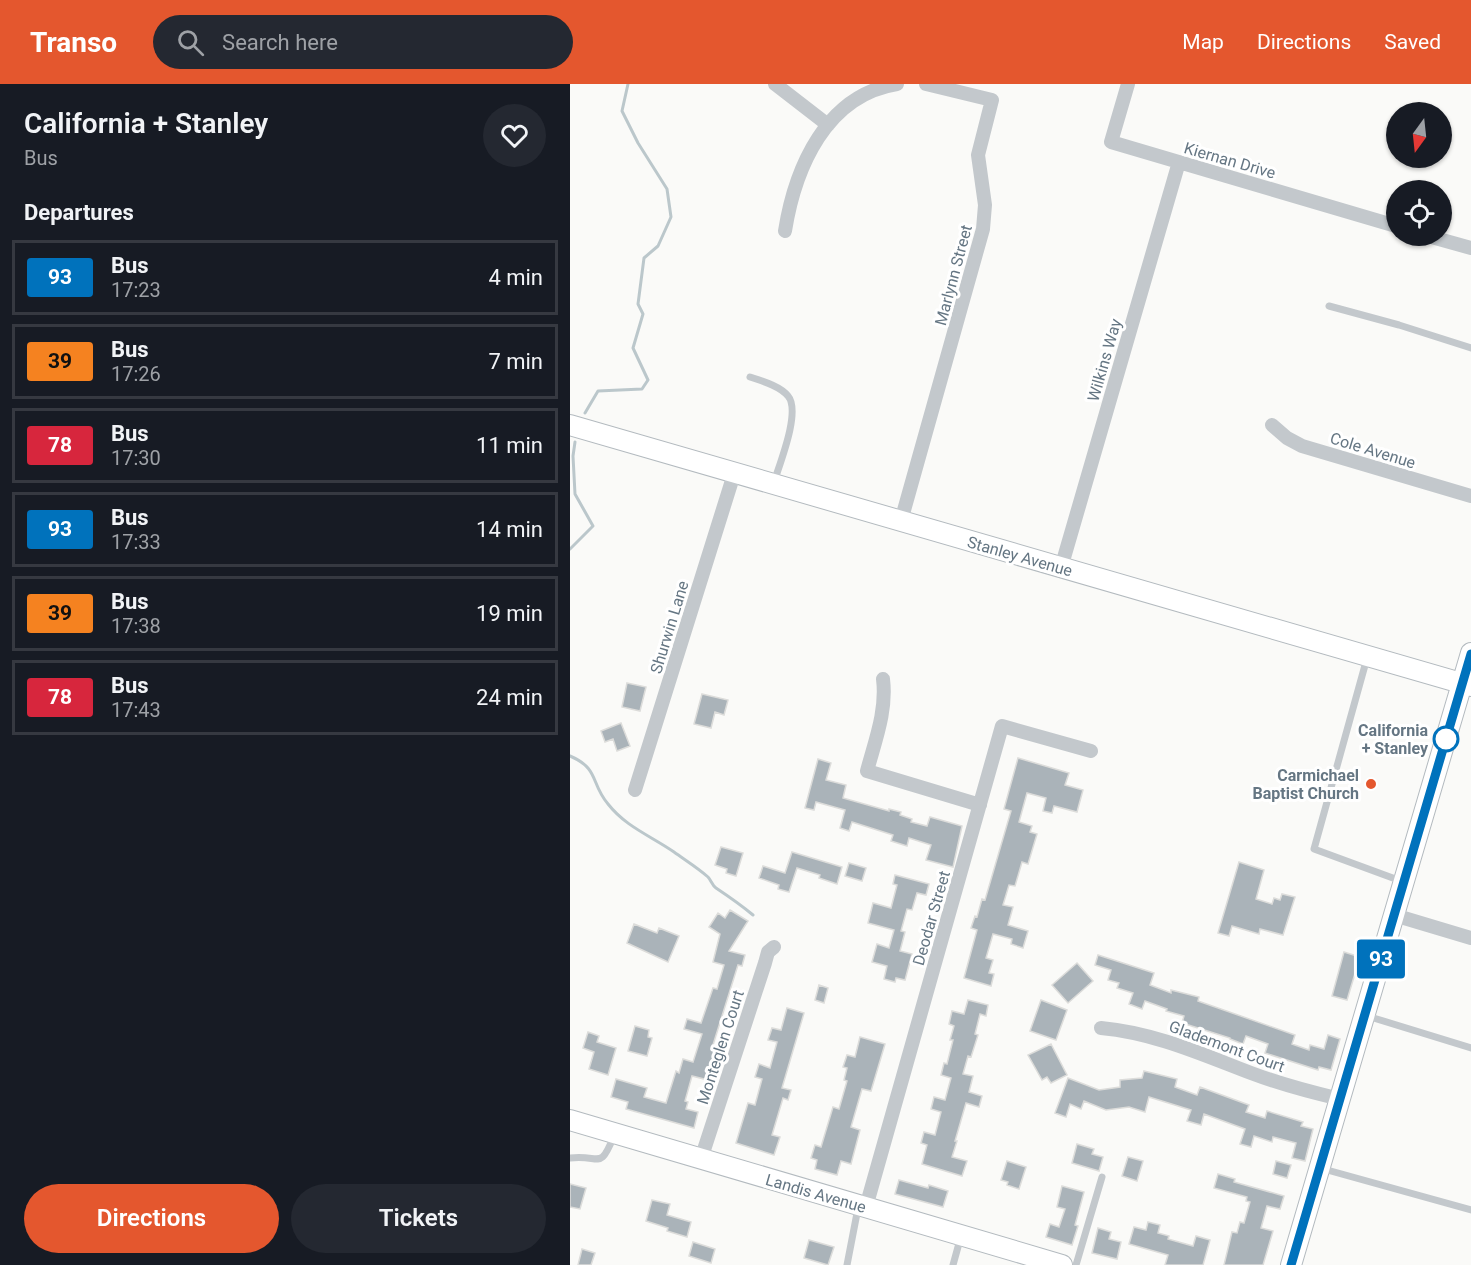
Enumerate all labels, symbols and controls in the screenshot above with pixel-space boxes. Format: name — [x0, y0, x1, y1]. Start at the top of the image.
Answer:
search box — [153, 15, 573, 69]
text: Transo — [30, 26, 117, 59]
icon: search — [174, 26, 207, 59]
text: Search here — [222, 30, 338, 55]
text: Map — [1182, 30, 1224, 54]
text: Directions — [1257, 30, 1351, 54]
text: Saved — [1384, 30, 1441, 54]
north arrow — [1386, 102, 1452, 168]
map controls — [1386, 102, 1452, 246]
button: heart — [483, 104, 546, 167]
text: California + Stanley — [24, 107, 268, 140]
street label: Kiernan Drive — [1182, 138, 1278, 183]
text: Bus — [24, 146, 58, 170]
button: locate — [1386, 180, 1452, 246]
text: Departures — [24, 200, 134, 225]
street label: Marlynn Street — [931, 223, 976, 328]
text: Bus — [111, 253, 149, 278]
text: 93 — [48, 265, 72, 289]
text: 4 min — [488, 265, 543, 290]
text: 17:23 — [111, 278, 161, 302]
street label: Wilkins Way — [1084, 316, 1125, 404]
text: Bus — [111, 337, 149, 362]
text: 39 — [48, 349, 72, 373]
text: 7 min — [488, 349, 543, 374]
text: 17:26 — [111, 362, 161, 386]
text: Bus — [111, 421, 149, 446]
street label: Cole Avenue — [1328, 428, 1418, 472]
text: 78 — [48, 433, 72, 457]
text: 11 min — [476, 433, 543, 458]
text: 17:30 — [111, 446, 161, 470]
text: Bus — [111, 505, 149, 530]
text: 93 — [48, 517, 72, 541]
text: 14 min — [476, 517, 543, 542]
text: 17:33 — [111, 530, 161, 554]
street label: Stanley Avenue — [965, 532, 1075, 581]
street label: Shurwin Lane — [646, 578, 693, 676]
text: Bus — [111, 589, 149, 614]
text: 39 — [48, 601, 72, 625]
text: 19 min — [476, 601, 543, 626]
text: 17:38 — [111, 614, 161, 638]
text: Bus — [111, 673, 149, 698]
text: 78 — [48, 685, 72, 709]
text: 24 min — [476, 685, 543, 710]
text: 17:43 — [111, 698, 161, 722]
place label: California + Stanley — [1358, 721, 1429, 758]
marker: California + Stanley — [1433, 726, 1459, 752]
place label: Carmichael Baptist Church — [1253, 766, 1359, 803]
marker: Carmichael Baptist Church — [1364, 777, 1378, 791]
street label: Deodar Street — [909, 869, 954, 968]
line badge: 93 — [1354, 940, 1408, 978]
text: 93 — [1369, 947, 1393, 971]
street label: Monteglen Court — [693, 988, 748, 1107]
street label: Glademont Court — [1166, 1017, 1287, 1076]
street label: Landis Avenue — [763, 1170, 868, 1217]
button: Directions — [24, 1184, 279, 1253]
button: Tickets — [291, 1184, 546, 1253]

